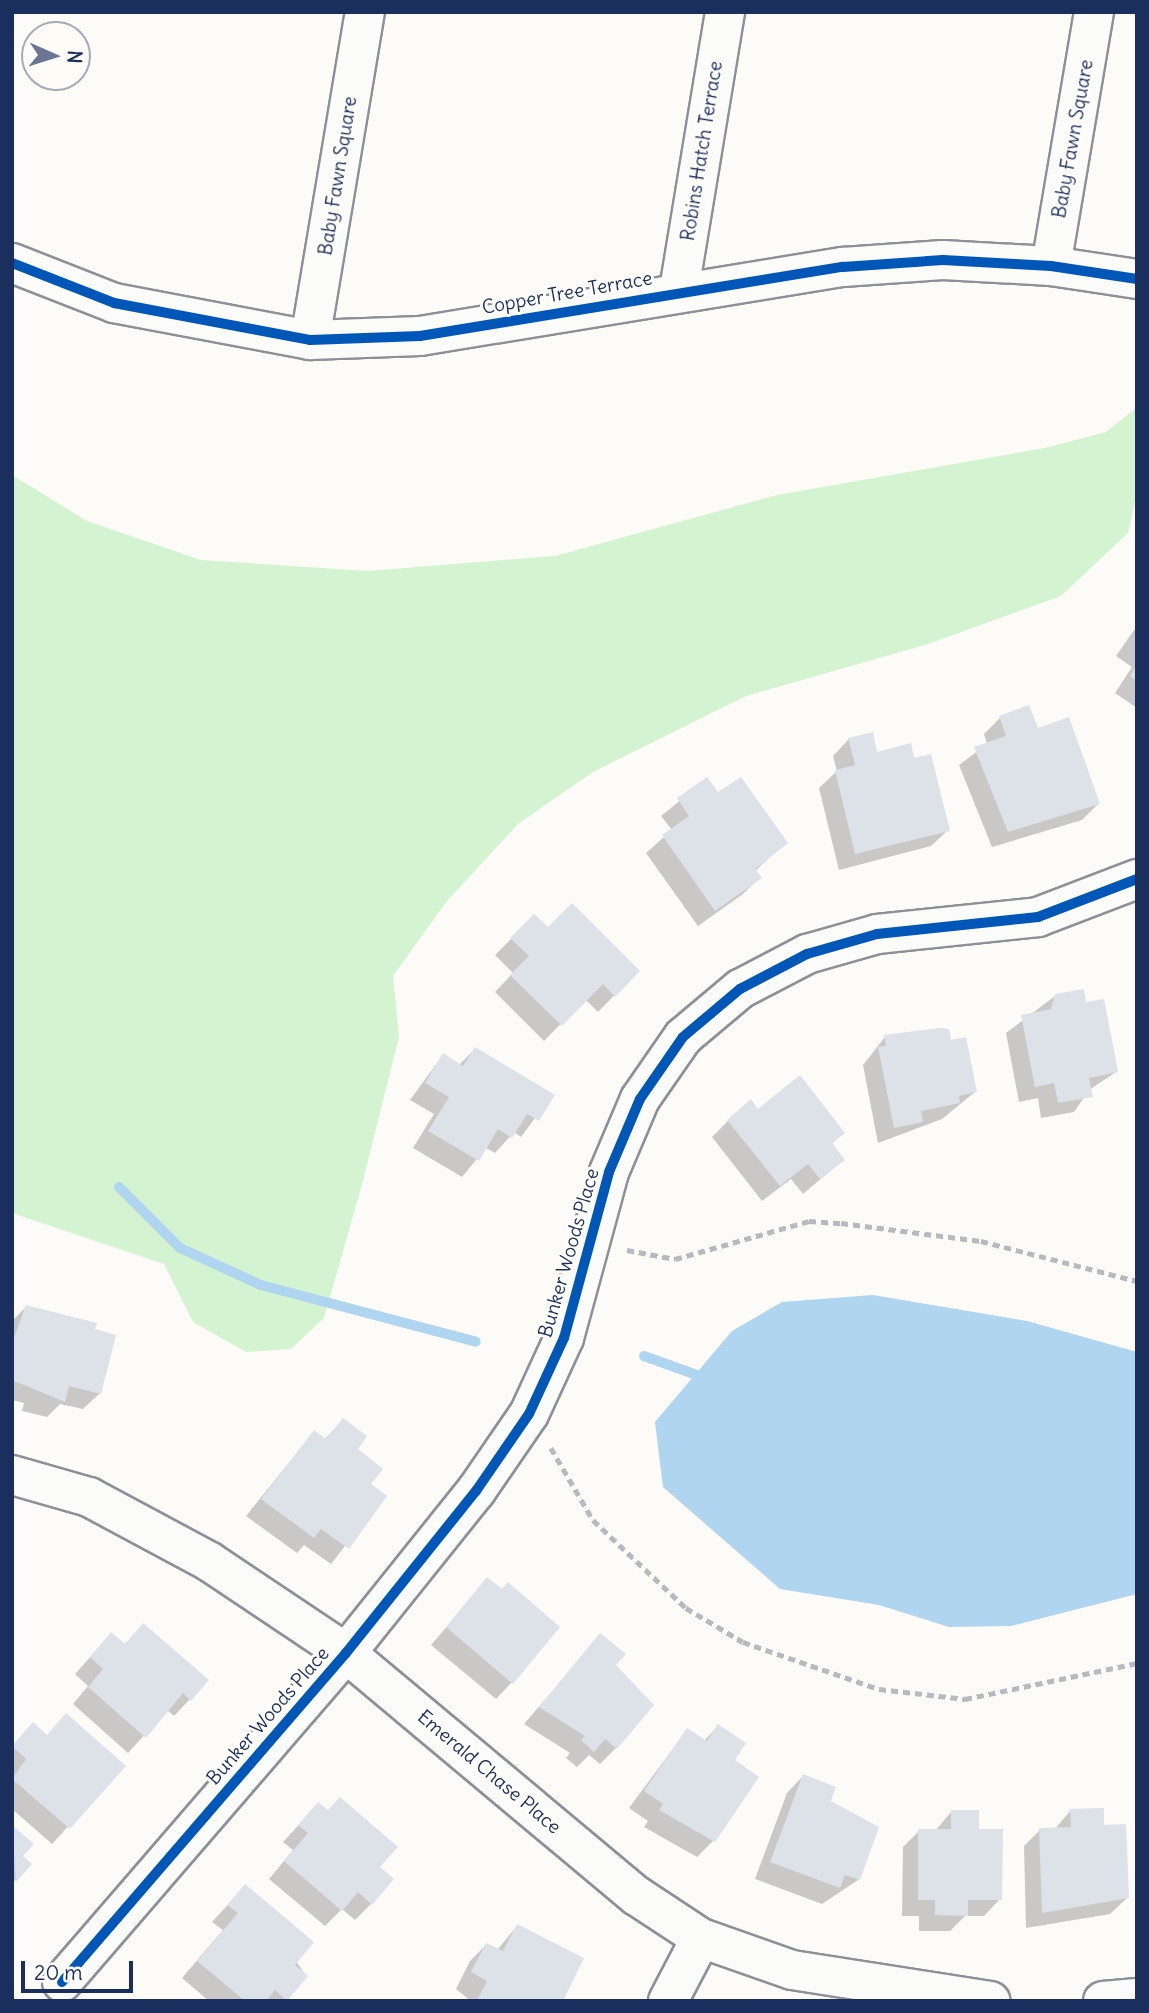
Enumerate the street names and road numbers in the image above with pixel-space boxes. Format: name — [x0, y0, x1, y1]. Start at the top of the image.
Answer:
street label: Baby Fawn Square — [1048, 58, 1098, 220]
street label: Robins Hatch Terrace — [677, 59, 727, 243]
street label: Baby Fawn Square — [314, 95, 362, 257]
street label: Copper Tree Terrace — [480, 267, 654, 319]
street label: Bunker Woods Place — [534, 1166, 604, 1340]
street label: Bunker Woods Place — [202, 1643, 334, 1789]
street label: Emerald Chase Place — [413, 1705, 565, 1839]

